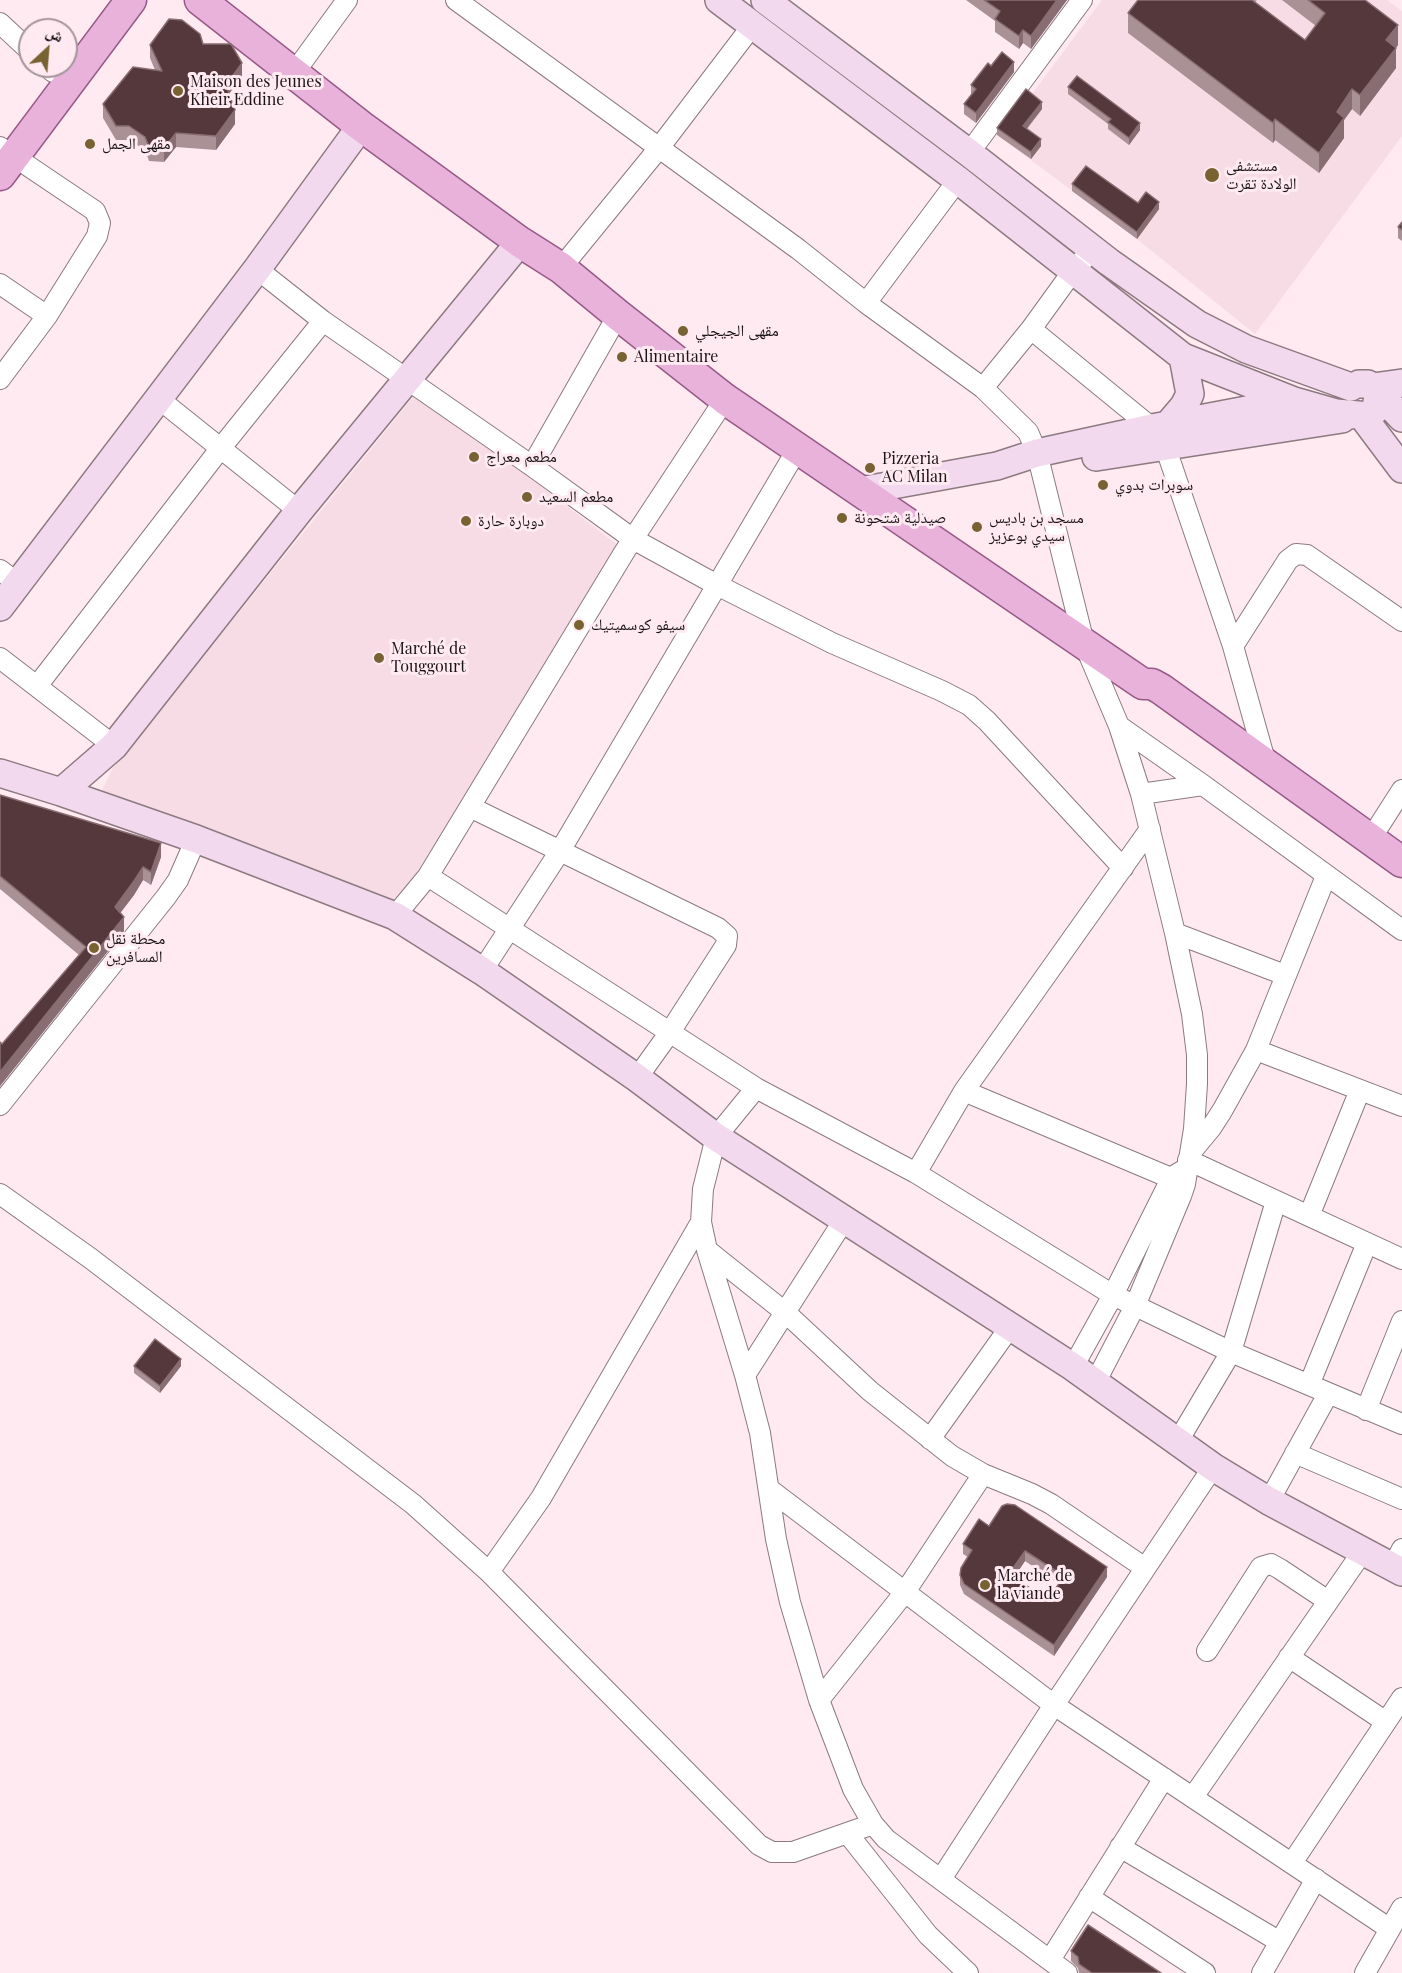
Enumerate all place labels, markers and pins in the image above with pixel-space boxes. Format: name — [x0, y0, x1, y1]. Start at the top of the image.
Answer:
place label: Maison des Jeunes Kheir Eddine — [190, 72, 322, 110]
marker: Maison des Jeunes Kheir Eddine — [171, 84, 185, 98]
place label: مقهى الجمل — [102, 134, 170, 154]
marker: مقهى الجمل — [83, 137, 97, 151]
place label: مستشفى الولادة تقرت — [1226, 156, 1297, 194]
marker: مستشفى الولادة تقرت — [1203, 166, 1221, 184]
place label: مقهى الجيجلي — [695, 321, 779, 341]
marker: مقهى الجيجلي — [676, 324, 690, 338]
place label: Alimentaire — [634, 347, 718, 367]
marker: Alimentaire — [615, 350, 629, 364]
place label: مطعم معراج — [486, 447, 557, 467]
place label: Pizzeria AC Milan — [882, 449, 948, 487]
marker: مطعم معراج — [467, 450, 481, 464]
marker: Pizzeria AC Milan — [863, 461, 877, 475]
place label: سوبرات بدوي — [1115, 475, 1193, 495]
marker: سوبرات بدوي — [1096, 478, 1110, 492]
place label: مطعم السعيد — [539, 487, 613, 507]
marker: مطعم السعيد — [520, 490, 534, 504]
place label: صيدلية شتحونة — [854, 508, 946, 528]
place label: مسجد بن باديس سيدي بوعزيز — [989, 508, 1084, 546]
place label: دوبارة حارة — [478, 511, 544, 531]
marker: صيدلية شتحونة — [835, 511, 849, 525]
marker: دوبارة حارة — [459, 514, 473, 528]
marker: مسجد بن باديس سيدي بوعزيز — [970, 520, 984, 534]
place label: سيفو كوسميتيك — [591, 615, 685, 635]
marker: سيفو كوسميتيك — [572, 618, 586, 632]
place label: Marché de Touggourt — [391, 639, 466, 677]
marker: Marché de Touggourt — [372, 651, 386, 665]
place label: محطة نقل المسافرين — [106, 929, 165, 967]
marker: محطة نقل المسافرين — [87, 941, 101, 955]
place label: Marché de la viande — [997, 1566, 1072, 1604]
marker: Marché de la viande — [978, 1578, 992, 1592]

